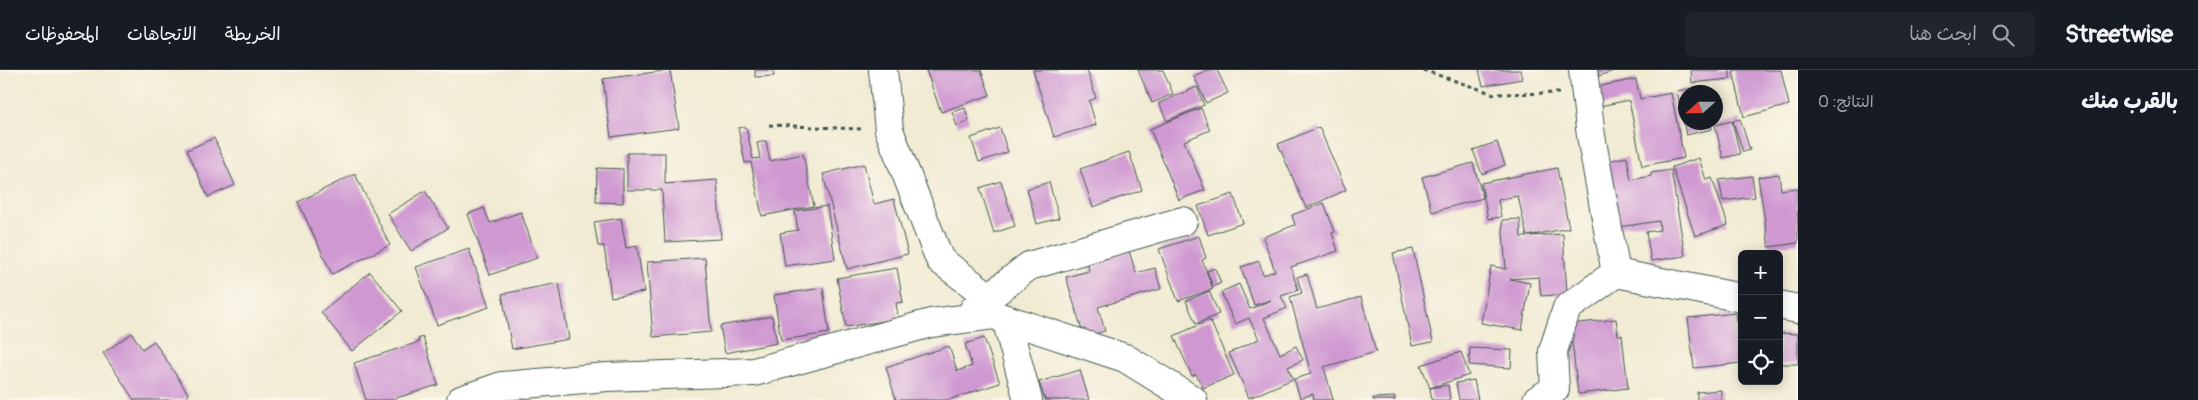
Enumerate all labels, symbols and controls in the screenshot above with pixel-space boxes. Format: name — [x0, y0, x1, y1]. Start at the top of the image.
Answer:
search box — [1685, 12, 2035, 57]
text: Streetwise — [2065, 20, 2173, 49]
icon: search — [1989, 21, 2017, 49]
text: ابحث هنا — [1909, 22, 1977, 46]
text: المحفوظات — [25, 23, 99, 46]
text: الاتجاهات — [127, 23, 197, 46]
text: الخريطة — [225, 23, 281, 46]
north arrow — [1678, 85, 1723, 130]
text: بالقرب منك — [2081, 88, 2178, 115]
text: النتائج: 0 — [1818, 92, 1874, 112]
map controls — [1738, 250, 1783, 385]
button: + — [1738, 250, 1783, 295]
button: − — [1738, 295, 1783, 340]
button: locate — [1738, 340, 1783, 385]

